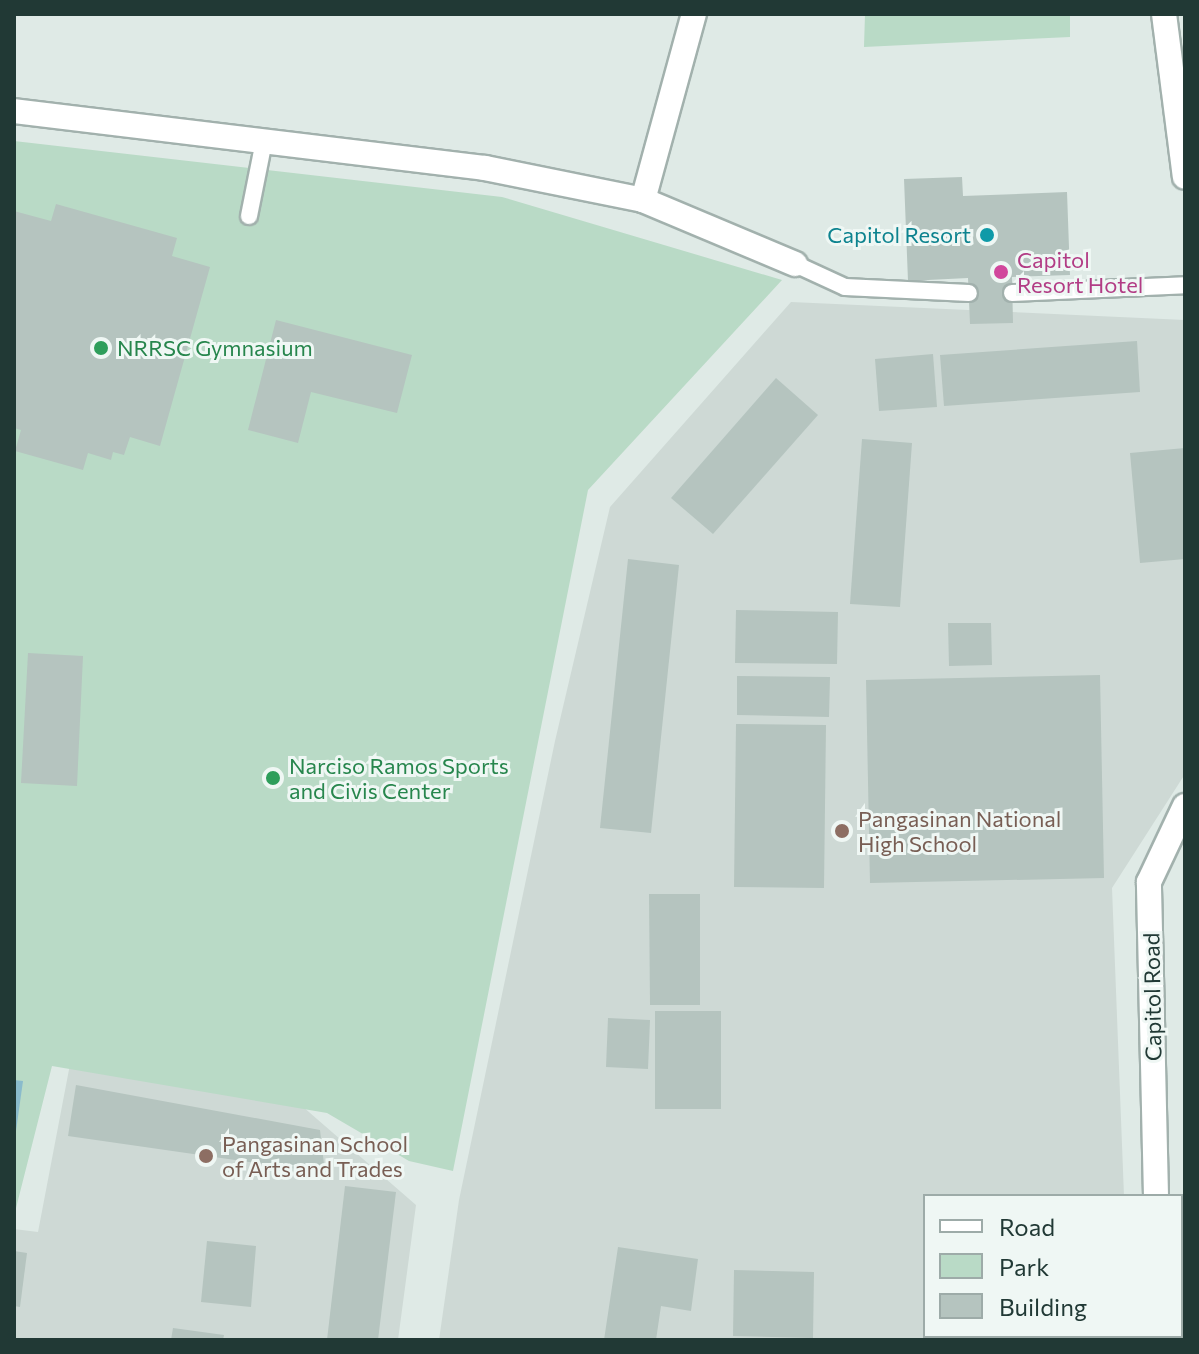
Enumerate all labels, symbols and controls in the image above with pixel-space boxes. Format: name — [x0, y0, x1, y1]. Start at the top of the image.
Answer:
place label: Capitol Resort — [827, 222, 971, 248]
marker: Capitol Resort — [978, 226, 996, 244]
place label: Capitol Resort Hotel — [1017, 246, 1143, 298]
marker: Capitol Resort Hotel — [992, 263, 1010, 281]
place label: NRRSC Gymnasium — [117, 335, 313, 361]
marker: NRRSC Gymnasium — [92, 339, 110, 357]
place label: Narciso Ramos Sports and Civis Center — [289, 752, 509, 804]
marker: Narciso Ramos Sports and Civis Center — [264, 769, 282, 787]
place label: Pangasinan National High School — [858, 805, 1061, 856]
marker: Pangasinan National High School — [833, 822, 851, 840]
street label: Capitol Road — [1138, 933, 1166, 1061]
place label: Pangasinan School of Arts and Trades — [222, 1130, 408, 1182]
marker: Pangasinan School of Arts and Trades — [197, 1147, 215, 1165]
legend — [923, 1194, 1183, 1338]
text: Road — [999, 1212, 1055, 1241]
text: Park — [999, 1252, 1049, 1281]
text: Building — [999, 1292, 1087, 1321]

